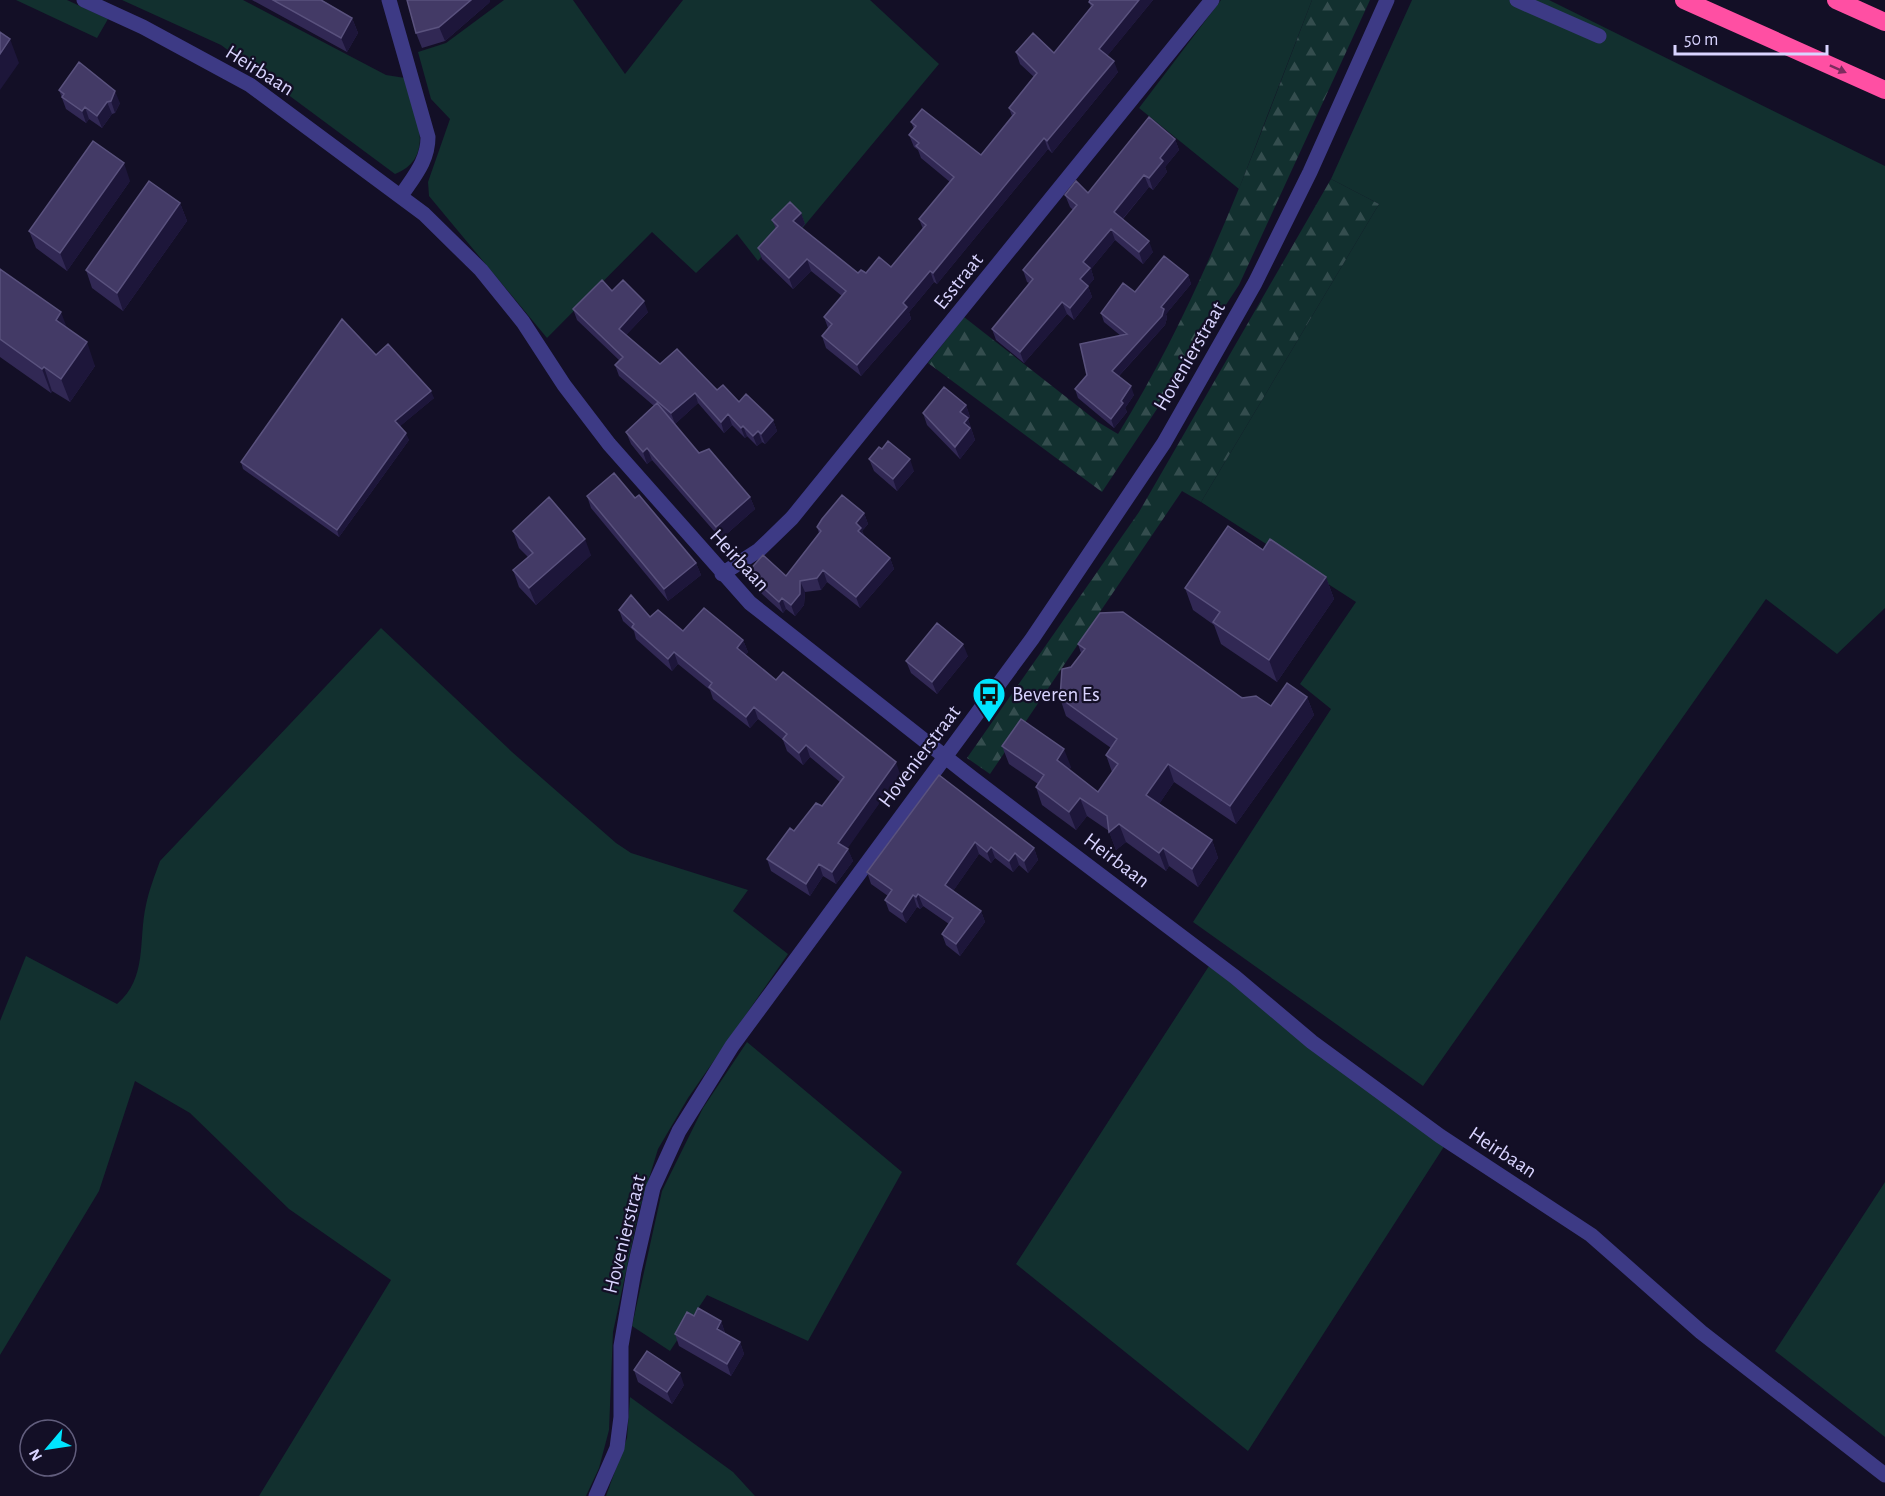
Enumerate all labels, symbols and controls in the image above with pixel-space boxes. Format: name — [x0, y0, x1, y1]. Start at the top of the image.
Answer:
scale bar — [1675, 18, 1826, 56]
text: 50 m — [1684, 31, 1718, 49]
street label: Heirbaan — [222, 41, 298, 100]
one-way arrow — [1829, 64, 1846, 73]
street label: Esstraat — [930, 249, 987, 313]
street label: Hovenierstraat — [1150, 298, 1229, 414]
street label: Heirbaan — [706, 525, 773, 595]
bus stop icon: Beveren Es — [971, 676, 1007, 723]
place label: Beveren Es — [1012, 684, 1100, 705]
street label: Hovenierstraat — [874, 701, 965, 811]
street label: Heirbaan — [1080, 829, 1154, 892]
street label: Heirbaan — [1465, 1123, 1540, 1182]
street label: Hovenierstraat — [600, 1172, 649, 1296]
north arrow — [18, 1418, 78, 1478]
text: N — [26, 1446, 45, 1464]

